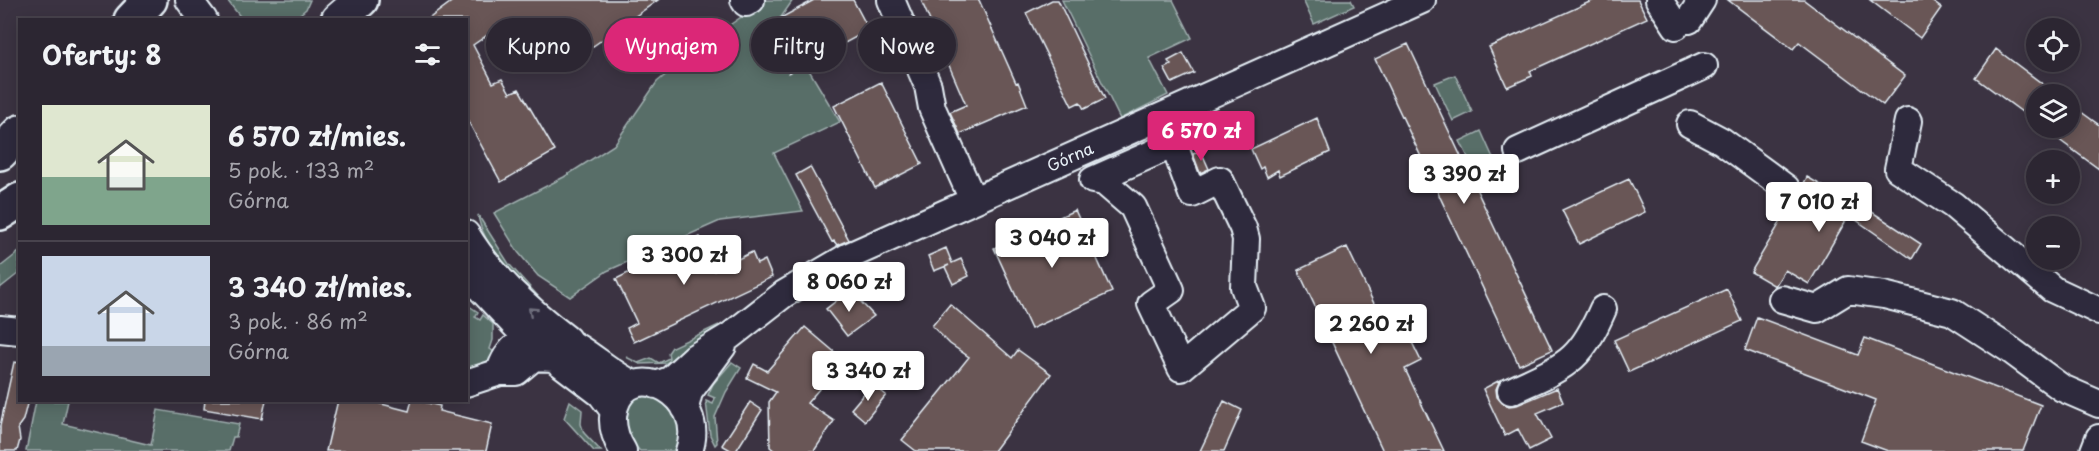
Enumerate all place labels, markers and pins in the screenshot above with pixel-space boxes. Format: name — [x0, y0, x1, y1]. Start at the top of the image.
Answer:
pin: 6 570 zł — [1139, 111, 1263, 162]
pin: 3 390 zł — [1402, 154, 1526, 205]
pin: 7 010 zł — [1757, 182, 1881, 233]
pin: 3 040 zł — [990, 218, 1114, 269]
pin: 3 300 zł — [622, 235, 746, 286]
pin: 8 060 zł — [787, 262, 911, 313]
pin: 2 260 zł — [1309, 304, 1433, 355]
pin: 3 340 zł — [806, 351, 930, 402]

